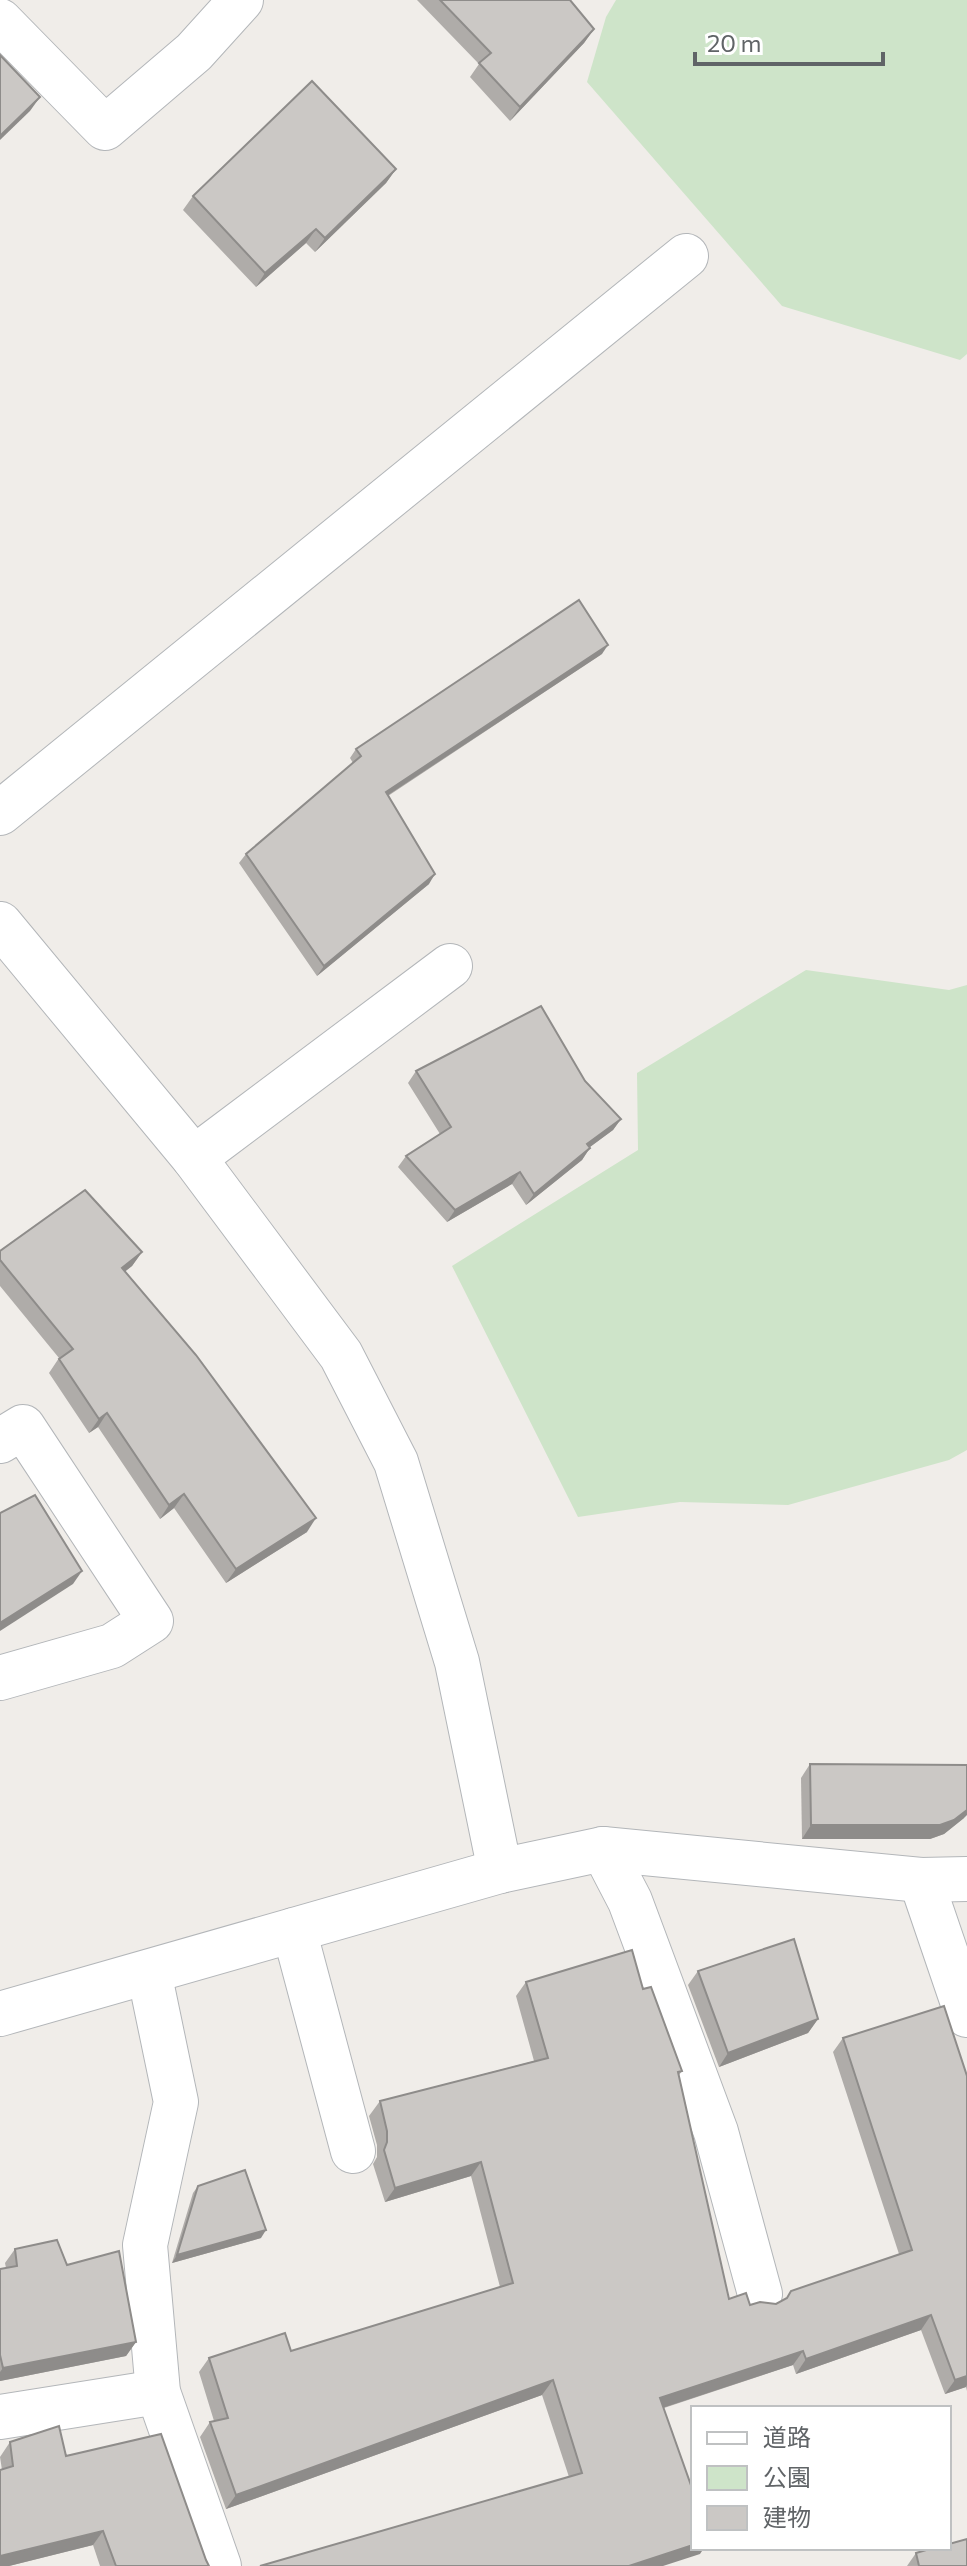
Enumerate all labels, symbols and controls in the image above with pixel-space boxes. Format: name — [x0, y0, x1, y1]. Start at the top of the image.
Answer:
scale bar — [695, 16, 883, 66]
text: 20 m — [707, 28, 761, 57]
legend — [691, 2406, 951, 2550]
text: 道路 — [763, 2422, 811, 2451]
text: 公園 — [763, 2462, 811, 2491]
text: 建物 — [763, 2502, 811, 2531]

